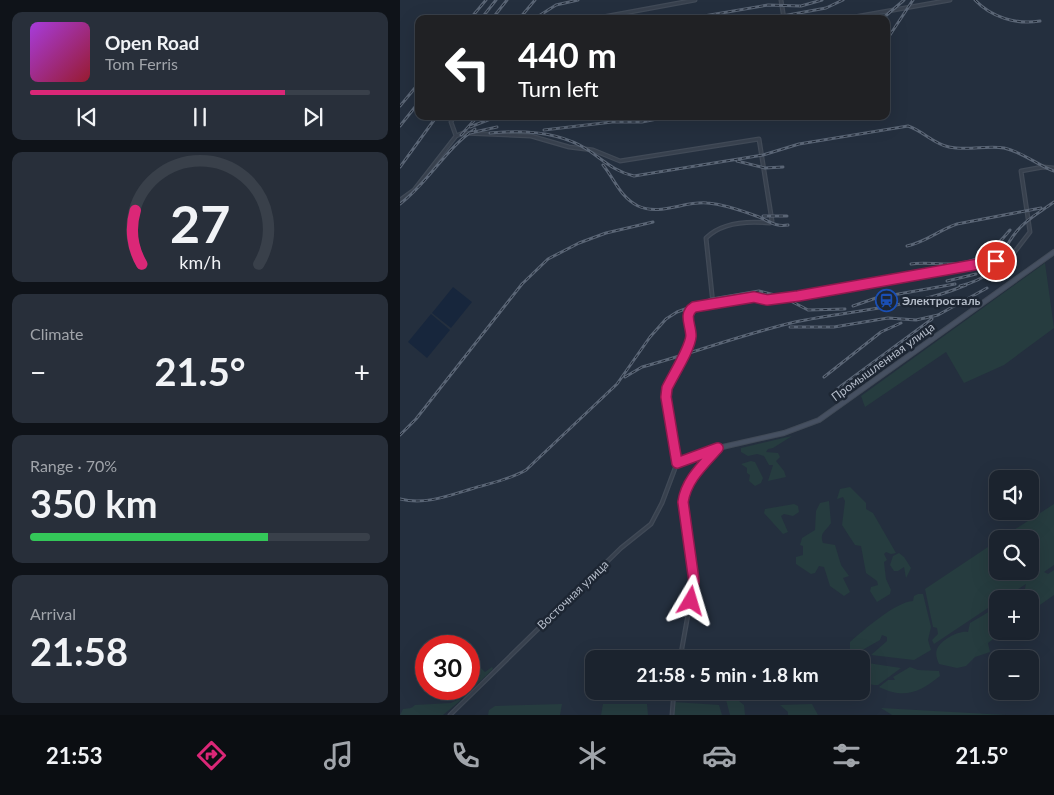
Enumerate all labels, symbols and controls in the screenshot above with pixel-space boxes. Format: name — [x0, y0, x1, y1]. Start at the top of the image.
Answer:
text: Open Road — [105, 31, 199, 54]
text: 440 m — [518, 33, 617, 75]
icon: left — [435, 35, 500, 100]
text: Tom Ferris — [105, 54, 178, 73]
text: Turn left — [518, 75, 599, 102]
icon: previous — [73, 103, 101, 131]
icon: pause — [186, 103, 214, 131]
icon: next — [299, 103, 327, 131]
text: 27 — [170, 192, 230, 254]
pin — [975, 240, 1017, 282]
icon: arrive — [982, 247, 1010, 275]
text: km/h — [179, 251, 221, 273]
station icon: Электросталь — [874, 289, 898, 313]
place label: Электросталь — [902, 293, 981, 308]
street label: Промышленная улица — [828, 319, 937, 404]
text: Climate — [30, 324, 83, 343]
text: 21.5° — [155, 348, 245, 394]
text: − — [30, 355, 46, 389]
text: + — [354, 355, 370, 389]
text: Range · 70% — [30, 456, 117, 475]
map controls — [989, 470, 1039, 700]
button: sound — [989, 470, 1039, 520]
text: 350 km — [30, 480, 158, 526]
button: search — [989, 530, 1039, 580]
street label: Восточная улица — [534, 557, 612, 633]
position arrow — [664, 574, 716, 626]
button: + — [989, 590, 1039, 640]
text: Arrival — [30, 604, 76, 623]
text: 21:58 — [30, 628, 128, 674]
speed limit sign: 30 — [415, 635, 480, 700]
button: − — [989, 650, 1039, 700]
text: 21:58 · 5 min · 1.8 km — [636, 663, 819, 686]
icon: directions — [194, 738, 229, 773]
icon: music — [321, 738, 356, 773]
icon: phone — [448, 738, 483, 773]
icon: climate — [575, 738, 610, 773]
icon: car — [702, 738, 737, 773]
icon: filters — [829, 738, 864, 773]
text: 21:53 — [46, 742, 103, 769]
text: 21.5° — [955, 742, 1008, 769]

